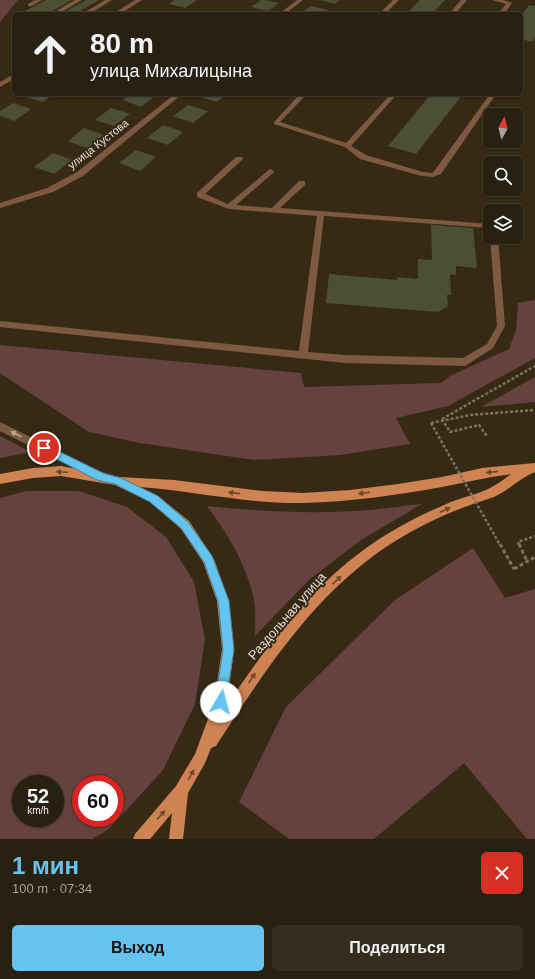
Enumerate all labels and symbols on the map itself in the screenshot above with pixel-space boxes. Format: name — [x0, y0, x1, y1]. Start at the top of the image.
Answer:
north arrow — [483, 108, 523, 148]
street label: улица Кустова — [65, 116, 131, 171]
one-way arrow — [10, 431, 22, 437]
pin — [27, 431, 61, 465]
one-way arrow — [56, 468, 68, 475]
one-way arrow — [486, 469, 498, 475]
one-way arrow — [228, 490, 240, 496]
one-way arrow — [358, 490, 370, 496]
one-way arrow — [440, 507, 451, 513]
street label: Раздольная улица — [245, 569, 329, 663]
one-way arrow — [332, 575, 342, 584]
one-way arrow — [248, 673, 256, 684]
position arrow — [200, 681, 242, 723]
one-way arrow — [187, 769, 194, 780]
speed limit sign: 60 — [72, 775, 124, 827]
one-way arrow — [156, 810, 165, 821]

